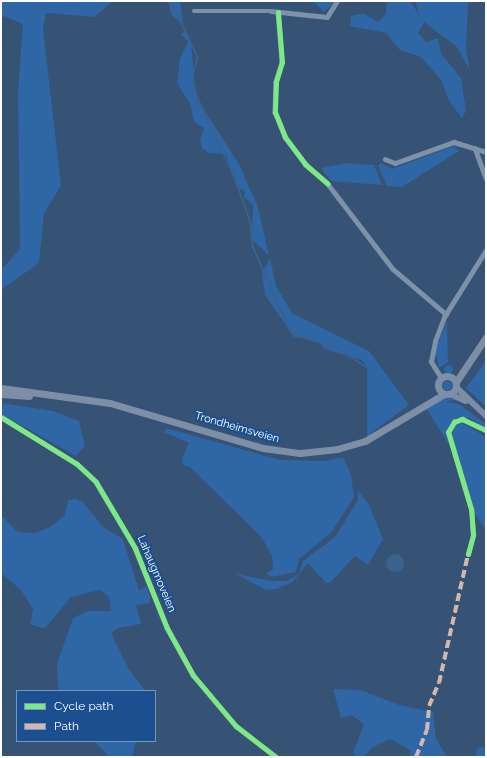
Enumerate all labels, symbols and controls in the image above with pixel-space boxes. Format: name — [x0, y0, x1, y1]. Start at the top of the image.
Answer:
street label: Trondheimsveien — [193, 410, 281, 446]
street label: Lahaugmoveien — [134, 534, 178, 614]
legend — [16, 690, 156, 742]
text: Cycle path — [54, 699, 113, 713]
text: Path — [54, 719, 79, 733]

